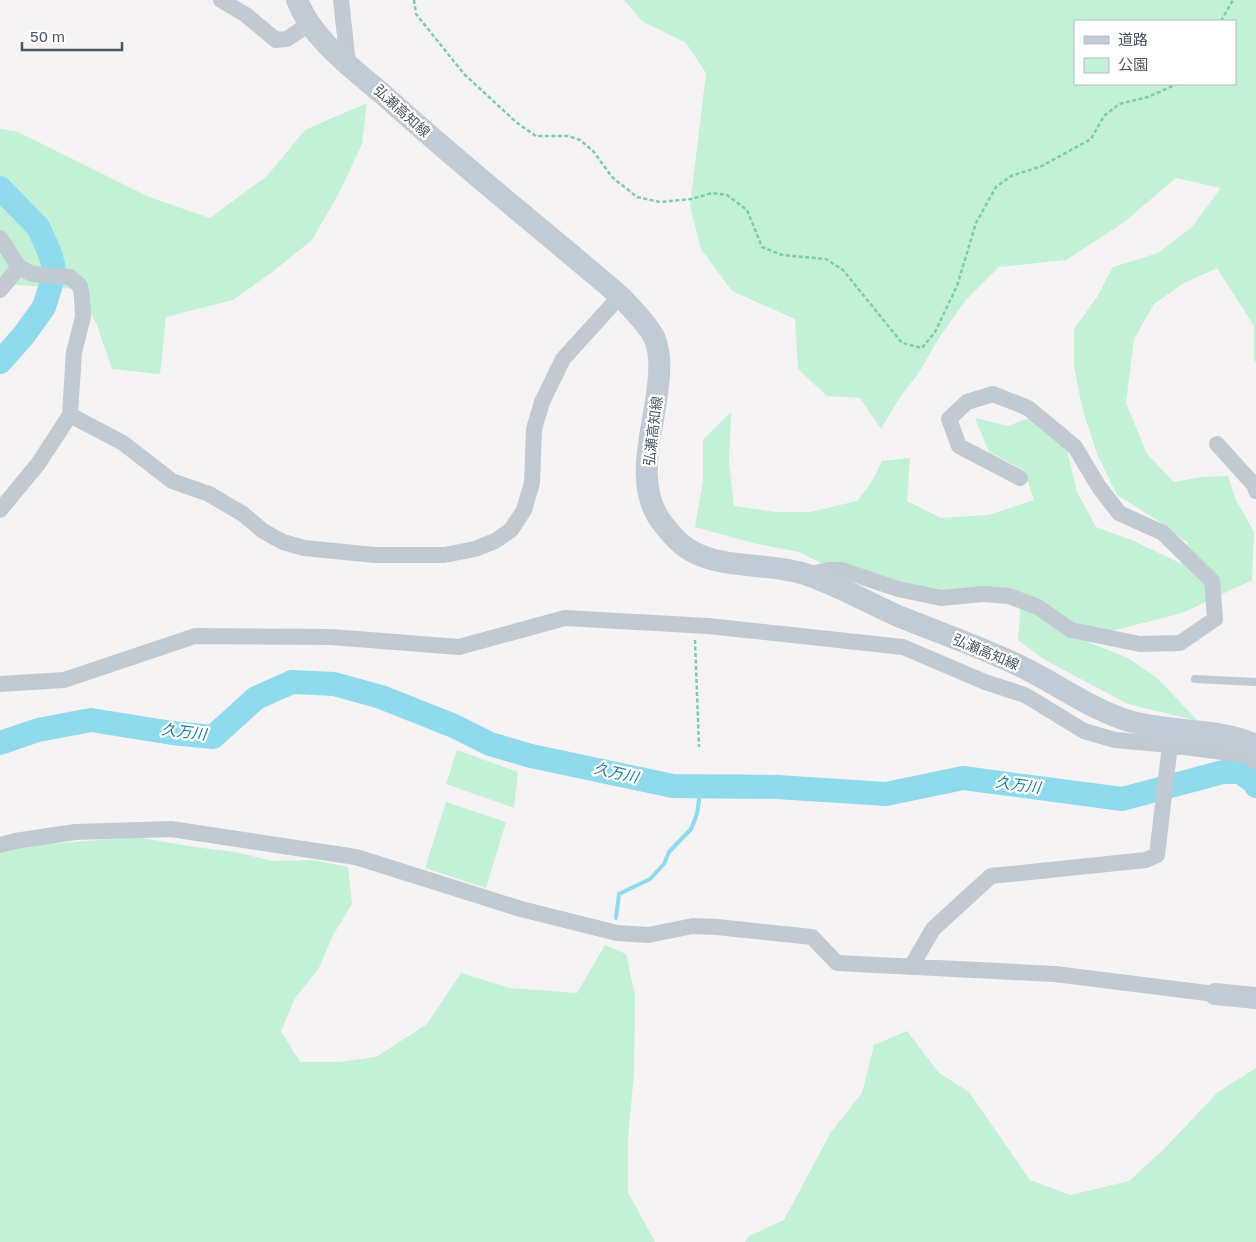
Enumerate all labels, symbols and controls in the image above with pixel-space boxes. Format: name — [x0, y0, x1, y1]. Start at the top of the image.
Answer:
scale bar — [22, 20, 122, 52]
legend — [1074, 20, 1236, 85]
text: 50 m — [30, 27, 65, 45]
text: 道路 — [1118, 30, 1148, 48]
text: 公園 — [1118, 55, 1148, 73]
street label: 弘瀬高知線 — [371, 81, 434, 140]
street label: 弘瀬高知線 — [640, 395, 665, 467]
street label: 弘瀬高知線 — [951, 630, 1022, 673]
water label: 久万川 — [161, 719, 210, 743]
water label: 久万川 — [592, 758, 642, 786]
water label: 久万川 — [995, 772, 1044, 796]

